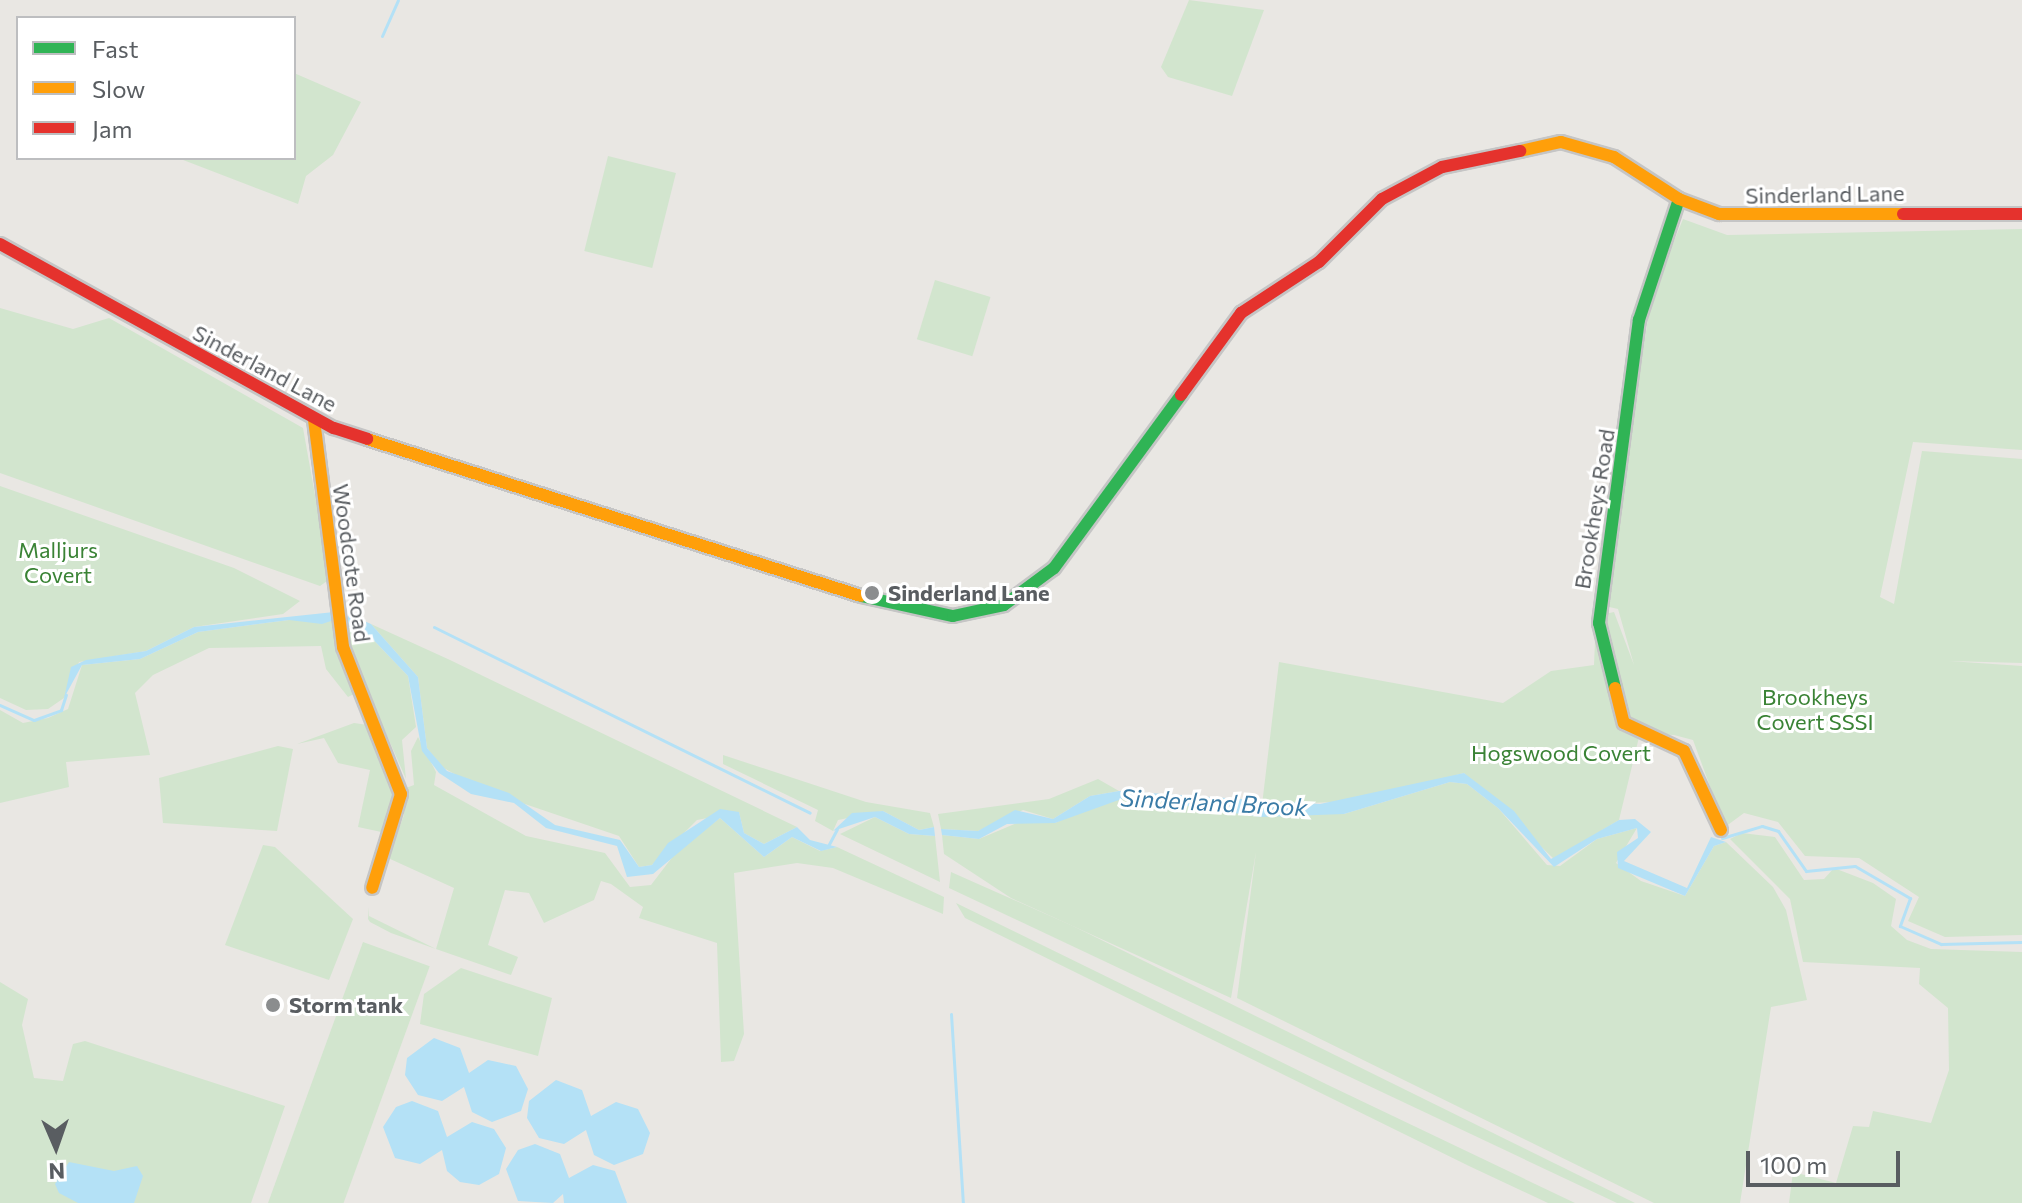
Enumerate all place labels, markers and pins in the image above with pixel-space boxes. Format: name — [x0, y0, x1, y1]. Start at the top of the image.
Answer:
place label: Sinderland Lane — [888, 580, 1050, 606]
marker: Sinderland Lane — [863, 584, 881, 602]
place label: Storm tank — [289, 992, 403, 1018]
marker: Storm tank — [264, 996, 282, 1014]

